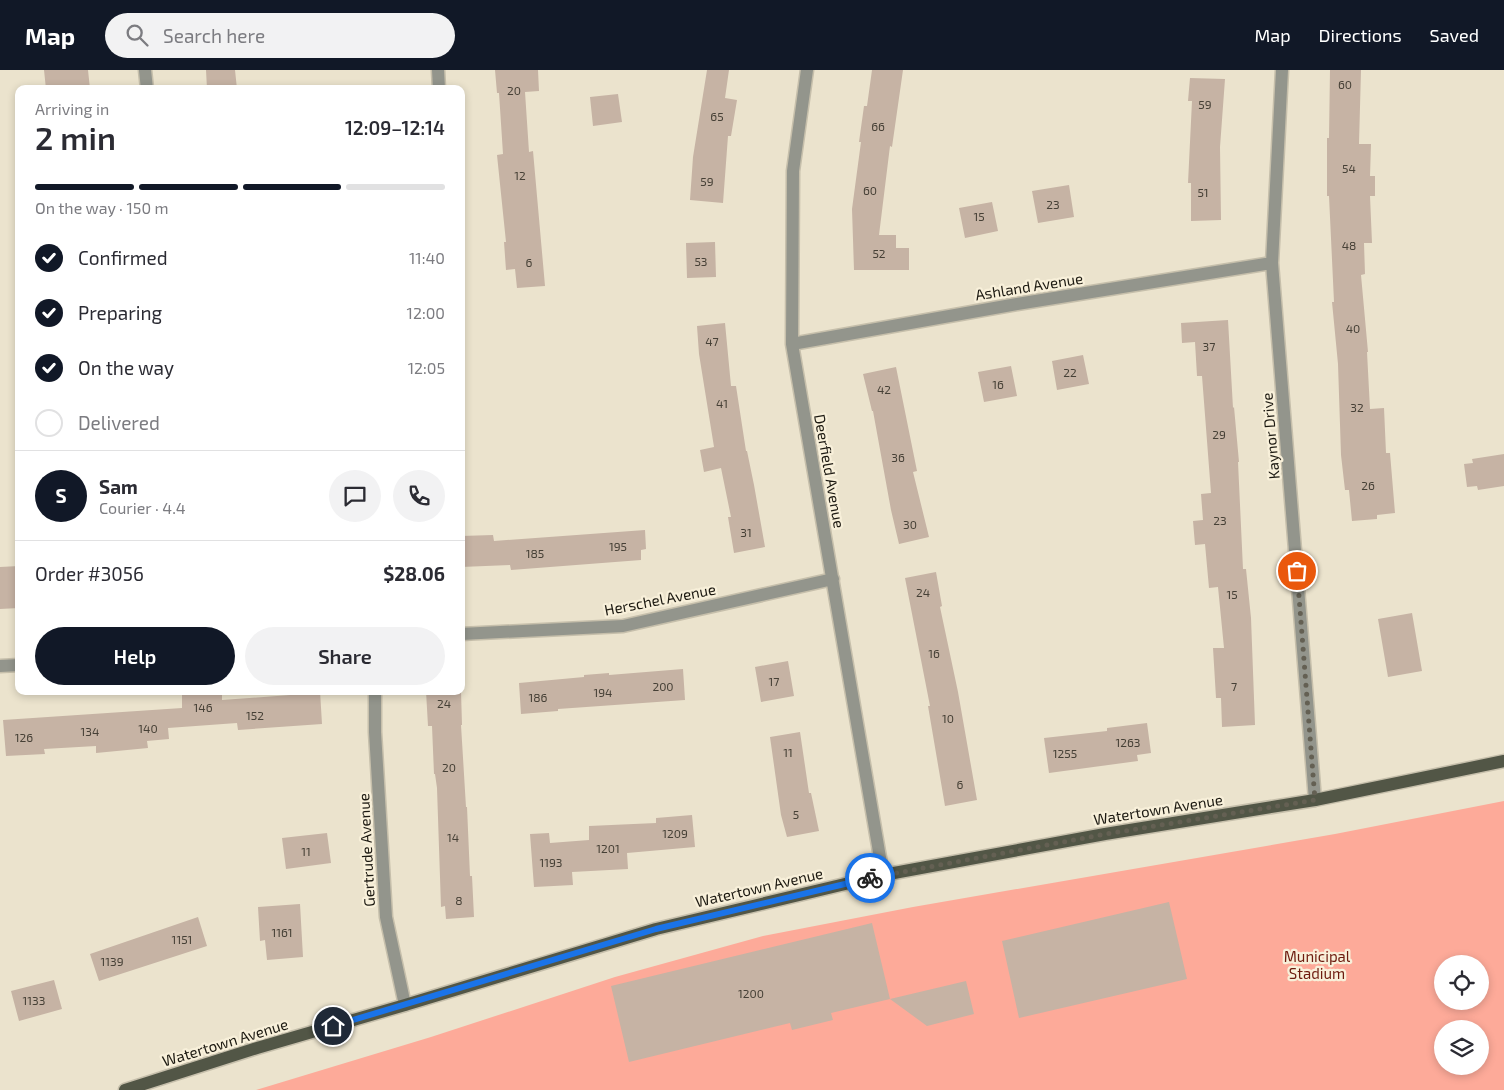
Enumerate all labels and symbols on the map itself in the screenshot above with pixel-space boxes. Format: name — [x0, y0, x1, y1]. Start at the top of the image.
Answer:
house number: 60 — [1338, 77, 1352, 91]
house number: 20 — [507, 83, 521, 97]
house number: 59 — [1198, 97, 1212, 111]
house number: 65 — [710, 109, 724, 123]
house number: 66 — [871, 119, 885, 133]
house number: 54 — [1342, 161, 1356, 175]
house number: 12 — [514, 168, 526, 182]
house number: 59 — [700, 174, 714, 188]
house number: 60 — [863, 183, 877, 197]
house number: 51 — [1197, 185, 1209, 199]
house number: 23 — [1046, 197, 1060, 211]
house number: 15 — [973, 209, 985, 223]
house number: 48 — [1342, 238, 1356, 252]
house number: 52 — [872, 246, 886, 260]
house number: 53 — [694, 254, 708, 268]
house number: 6 — [526, 255, 533, 269]
street label: Ashland Avenue — [974, 269, 1084, 303]
house number: 40 — [1346, 321, 1360, 335]
house number: 47 — [705, 334, 719, 348]
house number: 37 — [1203, 339, 1215, 353]
house number: 22 — [1063, 365, 1077, 379]
house number: 16 — [992, 377, 1004, 391]
house number: 42 — [877, 382, 891, 396]
street label: Kaynor Drive — [1257, 392, 1283, 480]
house number: 41 — [716, 396, 728, 410]
house number: 32 — [1350, 400, 1364, 414]
street label: Deerfield Avenue — [811, 413, 849, 529]
house number: 29 — [1212, 427, 1226, 441]
house number: 36 — [891, 450, 905, 464]
house number: 26 — [1361, 478, 1375, 492]
house number: 23 — [1213, 513, 1227, 527]
house number: 30 — [903, 517, 917, 531]
house number: 31 — [740, 525, 752, 539]
house number: 195 — [609, 539, 627, 553]
house number: 185 — [526, 546, 544, 560]
pin — [1276, 550, 1318, 592]
street label: Herschel Avenue — [603, 579, 717, 619]
house number: 24 — [916, 585, 930, 599]
house number: 15 — [1226, 587, 1238, 601]
house number: 16 — [928, 646, 940, 660]
house number: 17 — [769, 674, 779, 688]
house number: 200 — [652, 679, 674, 693]
house number: 7 — [1231, 679, 1237, 693]
house number: 194 — [593, 685, 613, 699]
house number: 186 — [529, 690, 548, 704]
house number: 24 — [437, 696, 451, 710]
house number: 146 — [193, 700, 213, 714]
house number: 152 — [246, 708, 264, 722]
house number: 10 — [942, 711, 954, 725]
house number: 140 — [138, 721, 158, 735]
house number: 134 — [81, 724, 99, 738]
house number: 126 — [15, 730, 33, 744]
house number: 1263 — [1115, 735, 1141, 749]
house number: 11 — [783, 745, 793, 759]
house number: 1255 — [1053, 746, 1077, 760]
house number: 20 — [442, 760, 456, 774]
house number: 6 — [957, 777, 964, 791]
street label: Watertown Avenue — [1092, 790, 1224, 828]
street label: Gertrude Avenue — [354, 793, 378, 907]
house number: 5 — [793, 807, 799, 821]
house number: 1209 — [662, 826, 688, 840]
house number: 14 — [447, 830, 459, 844]
house number: 1201 — [596, 841, 620, 855]
house number: 11 — [301, 844, 311, 858]
courier — [845, 853, 895, 903]
house number: 1193 — [539, 855, 563, 869]
street label: Watertown Avenue — [693, 864, 825, 910]
house number: 8 — [455, 893, 463, 907]
house number: 1161 — [271, 925, 293, 939]
house number: 1151 — [172, 932, 192, 946]
park label: Municipal Stadium — [1284, 947, 1351, 982]
house number: 1139 — [100, 954, 124, 968]
house number: 1200 — [738, 986, 764, 1000]
house number: 1133 — [23, 993, 45, 1007]
pin — [312, 1005, 354, 1047]
street label: Watertown Avenue — [160, 1014, 290, 1070]

